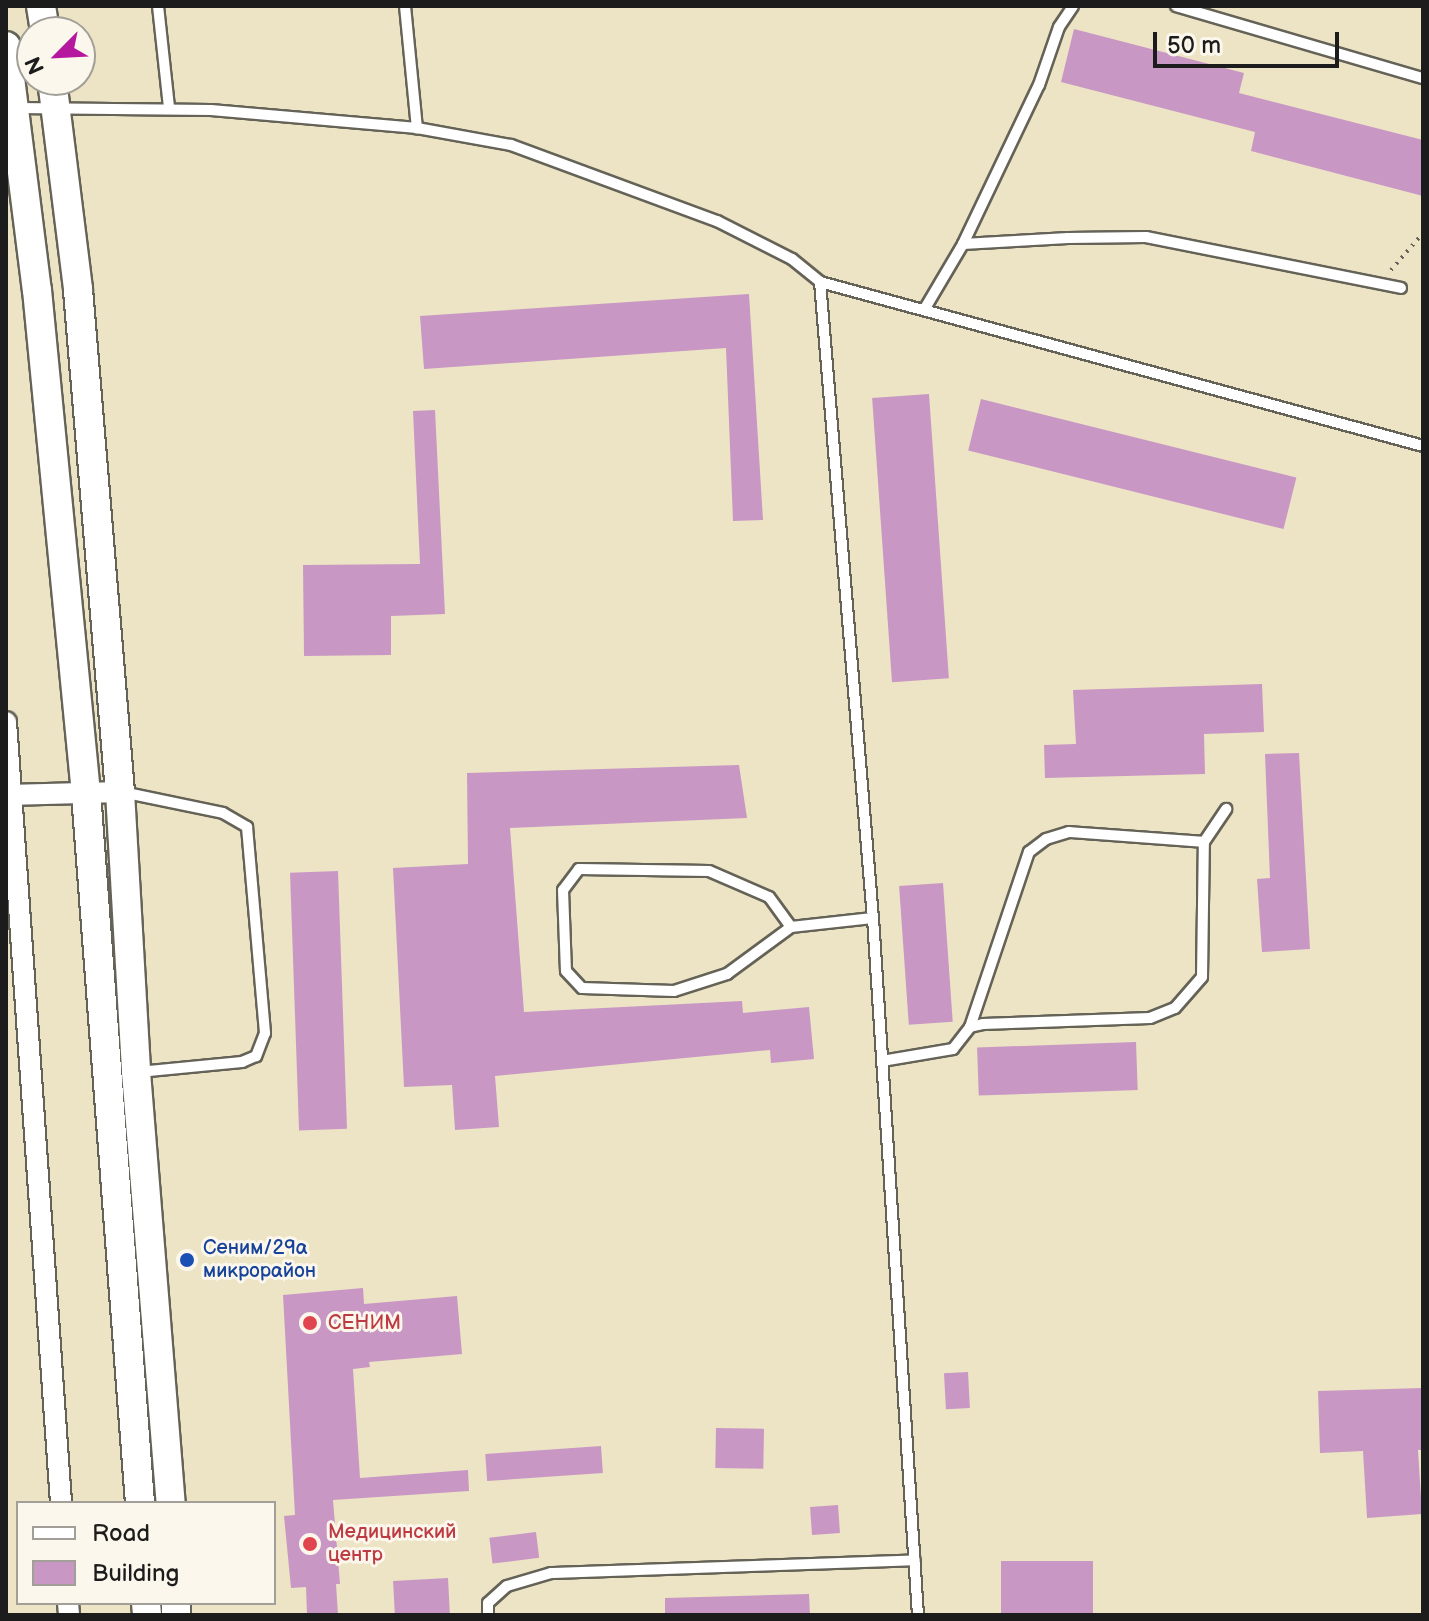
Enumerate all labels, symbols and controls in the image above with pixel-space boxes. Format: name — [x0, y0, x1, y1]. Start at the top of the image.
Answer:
north arrow — [16, 16, 96, 96]
scale bar — [1157, 16, 1343, 66]
text: 50 m — [1167, 31, 1221, 60]
text: N — [20, 52, 51, 78]
place label: Сеним/29а микрорайон — [203, 1236, 316, 1283]
marker: Сеним/29а микрорайон — [178, 1251, 196, 1269]
place label: СЕНИМ — [328, 1311, 401, 1335]
marker: СЕНИМ — [299, 1312, 321, 1334]
legend — [16, 1501, 276, 1605]
text: Road — [92, 1519, 150, 1548]
place label: Медицинский центр — [328, 1520, 456, 1567]
marker: Медицинский центр — [299, 1533, 321, 1555]
text: Building — [92, 1559, 179, 1588]

